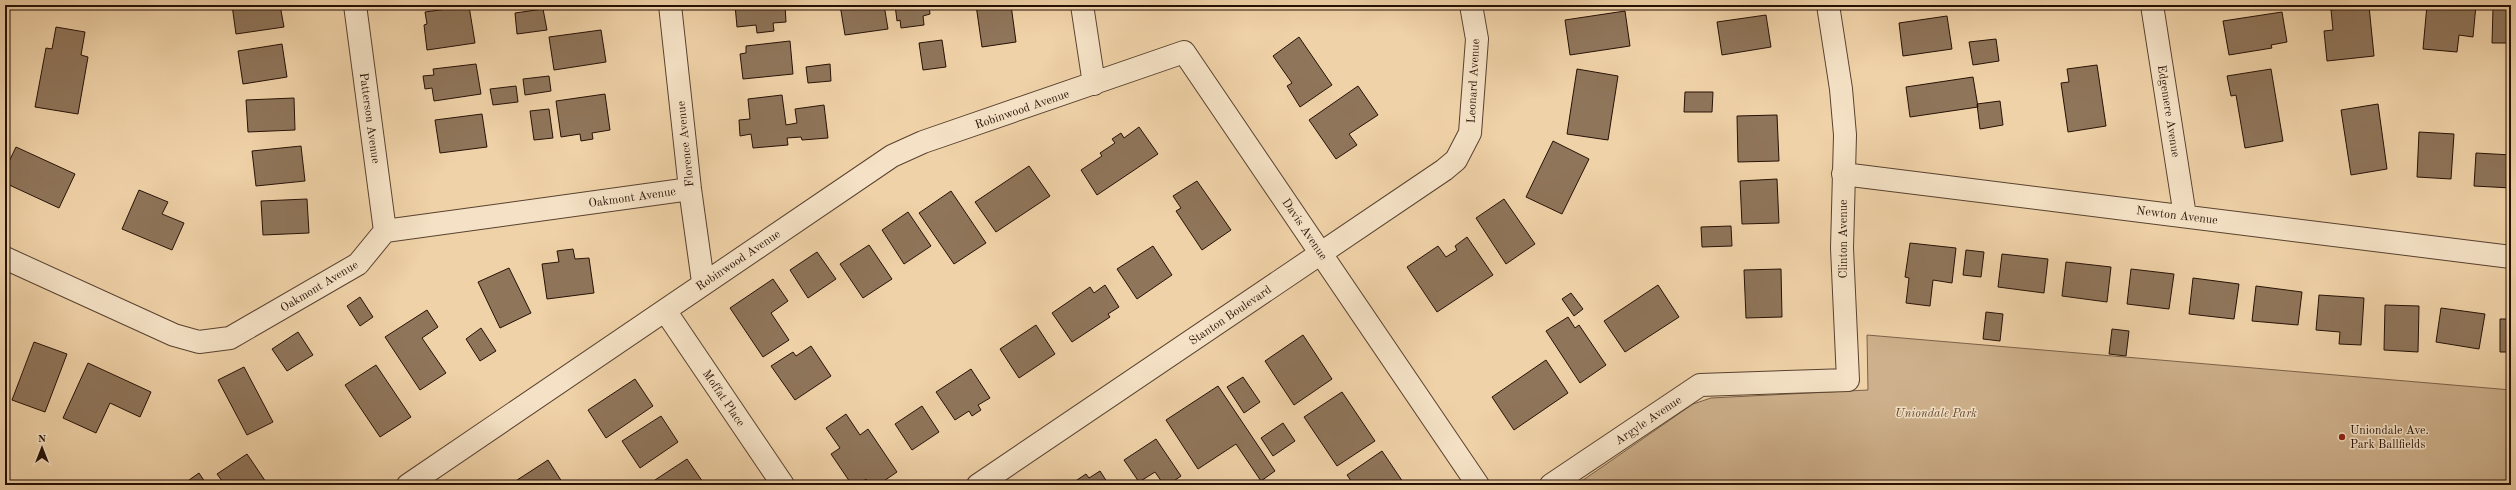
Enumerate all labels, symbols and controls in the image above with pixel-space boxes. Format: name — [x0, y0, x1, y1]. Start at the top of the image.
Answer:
street label: Leonard Avenue — [1466, 38, 1482, 124]
street label: Edgemere Avenue — [2155, 64, 2181, 159]
street label: Patterson Avenue — [357, 72, 381, 165]
street label: Robinwood Avenue — [974, 88, 1071, 132]
street label: Florence Avenue — [675, 100, 696, 188]
street label: Oakmont Avenue — [588, 186, 677, 210]
street label: Davis Avenue — [1279, 197, 1329, 263]
street label: Clinton Avenue — [1838, 199, 1850, 279]
street label: Newton Avenue — [2135, 205, 2219, 227]
street label: Robinwood Avenue — [694, 228, 783, 293]
street label: Oakmont Avenue — [279, 259, 361, 315]
street label: Stanton Boulevard — [1187, 284, 1274, 348]
street label: Moffat Place — [700, 368, 747, 429]
street label: Argyle Avenue — [1613, 394, 1684, 447]
park label: Uniondale Park — [1895, 408, 1977, 420]
place label: Uniondale Ave. Park Ballfields — [2350, 425, 2429, 451]
north arrow — [22, 428, 62, 468]
marker: Uniondale Ave. Park Ballfields — [2337, 432, 2347, 442]
text: N — [38, 434, 47, 445]

